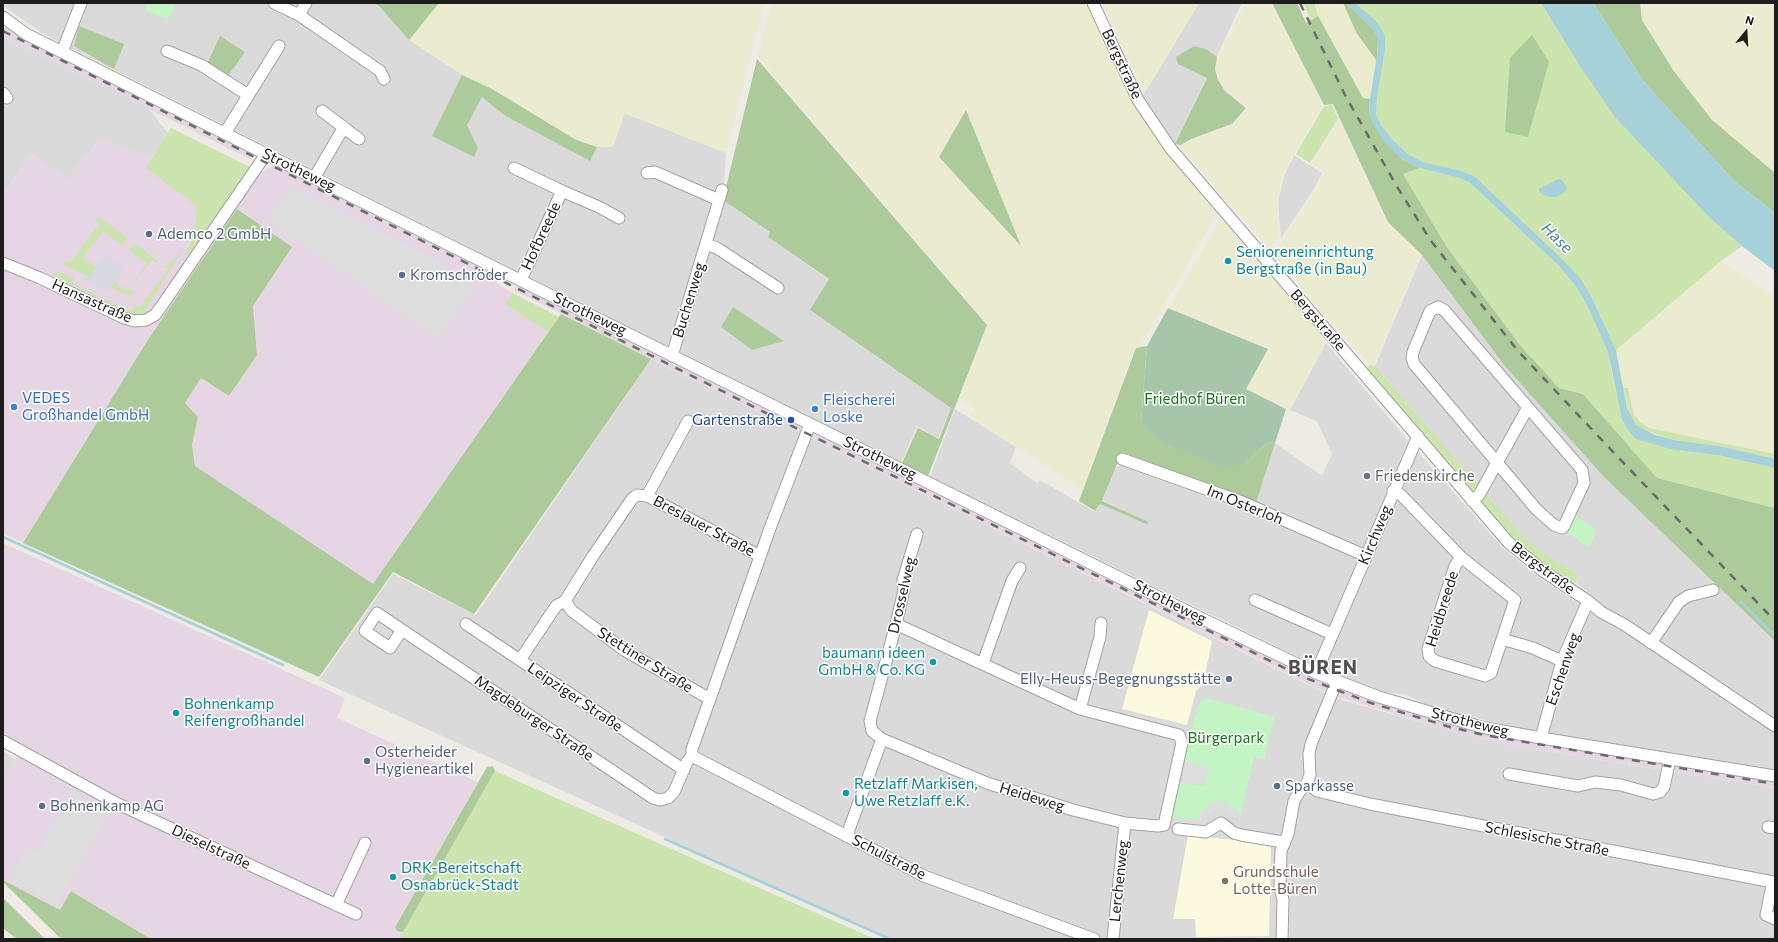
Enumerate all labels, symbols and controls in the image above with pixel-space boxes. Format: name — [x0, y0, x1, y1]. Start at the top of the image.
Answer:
north arrow — [1726, 12, 1766, 52]
text: N — [1744, 13, 1756, 28]
street label: Bergstraße — [1098, 26, 1146, 102]
street label: Strotheweg — [259, 144, 339, 196]
street label: Hofbreede — [517, 199, 565, 273]
water label: Hase — [1537, 219, 1577, 257]
place label: Ademco 2 GmbH — [157, 225, 271, 243]
marker: Ademco 2 GmbH — [144, 229, 154, 239]
place label: Senioreneinrichtung Bergstraße (in Bau) — [1236, 243, 1374, 278]
marker: Senioreneinrichtung Bergstraße (in Bau) — [1223, 256, 1233, 266]
street label: Buchenweg — [669, 260, 709, 340]
place label: Kromschröder — [410, 266, 508, 284]
marker: Kromschröder — [397, 270, 407, 280]
street label: Hansastraße — [49, 275, 135, 327]
street label: Bergstraße — [1286, 286, 1350, 354]
street label: Strotheweg — [550, 288, 630, 340]
place label: VEDES Großhandel GmbH — [22, 389, 149, 424]
park label: Friedhof Büren — [1144, 390, 1246, 408]
place label: Fleischerei Loske — [823, 391, 895, 426]
marker: VEDES Großhandel GmbH — [9, 402, 19, 412]
marker: Fleischerei Loske — [810, 404, 820, 414]
place label: Gartenstraße — [692, 411, 783, 429]
marker: Gartenstraße — [786, 415, 796, 425]
street label: Strotheweg — [840, 432, 920, 484]
place label: Friedenskirche — [1375, 467, 1475, 485]
marker: Friedenskirche — [1362, 471, 1372, 481]
street label: Im Osterloh — [1204, 482, 1286, 528]
street label: Breslauer Straße — [650, 492, 758, 560]
street label: Kirchweg — [1354, 502, 1396, 568]
street label: Bergstraße — [1507, 538, 1579, 598]
street label: Drosselweg — [884, 555, 920, 635]
street label: Heidbreede — [1422, 569, 1462, 649]
street label: Strotheweg — [1130, 576, 1210, 628]
street label: Stettiner Straße — [594, 623, 696, 697]
street label: Eschenweg — [1542, 630, 1584, 708]
place label: baumann ideen GmbH & Co. KG — [818, 644, 925, 679]
marker: baumann ideen GmbH & Co. KG — [928, 657, 938, 667]
district label: BÜREN — [1288, 657, 1358, 679]
street label: Leipziger Straße — [524, 659, 626, 735]
place label: Elly-Heuss-Begegnungsstätte — [1020, 670, 1221, 688]
street label: Magdeburger Straße — [471, 671, 597, 765]
marker: Elly-Heuss-Begegnungsstätte — [1224, 674, 1234, 684]
place label: Bohnenkamp Reifengroßhandel — [184, 695, 305, 730]
street label: Strotheweg — [1429, 704, 1511, 740]
marker: Bohnenkamp Reifengroßhandel — [171, 708, 181, 718]
park label: Bürgerpark — [1188, 729, 1264, 747]
place label: Osterheider Hygieneartikel — [375, 743, 474, 778]
marker: Osterheider Hygieneartikel — [362, 756, 372, 766]
place label: Retzlaff Markisen, Uwe Retzlaff e.K. — [854, 775, 978, 810]
place label: Sparkasse — [1285, 777, 1354, 795]
street label: Heideweg — [997, 779, 1067, 815]
marker: Sparkasse — [1272, 781, 1282, 791]
marker: Retzlaff Markisen, Uwe Retzlaff e.K. — [841, 788, 851, 798]
place label: Bohnenkamp AG — [50, 797, 164, 815]
marker: Bohnenkamp AG — [37, 801, 47, 811]
street label: Schlesische Straße — [1483, 818, 1611, 860]
street label: Dieselstraße — [169, 821, 253, 873]
street label: Schulstraße — [849, 831, 929, 883]
street label: Lerchenweg — [1106, 839, 1132, 923]
place label: DRK-Bereitschaft Osnabrück-Stadt — [401, 859, 522, 894]
place label: Grundschule Lotte-Büren — [1233, 863, 1319, 898]
marker: DRK-Bereitschaft Osnabrück-Stadt — [388, 872, 398, 882]
marker: Grundschule Lotte-Büren — [1220, 876, 1230, 886]

